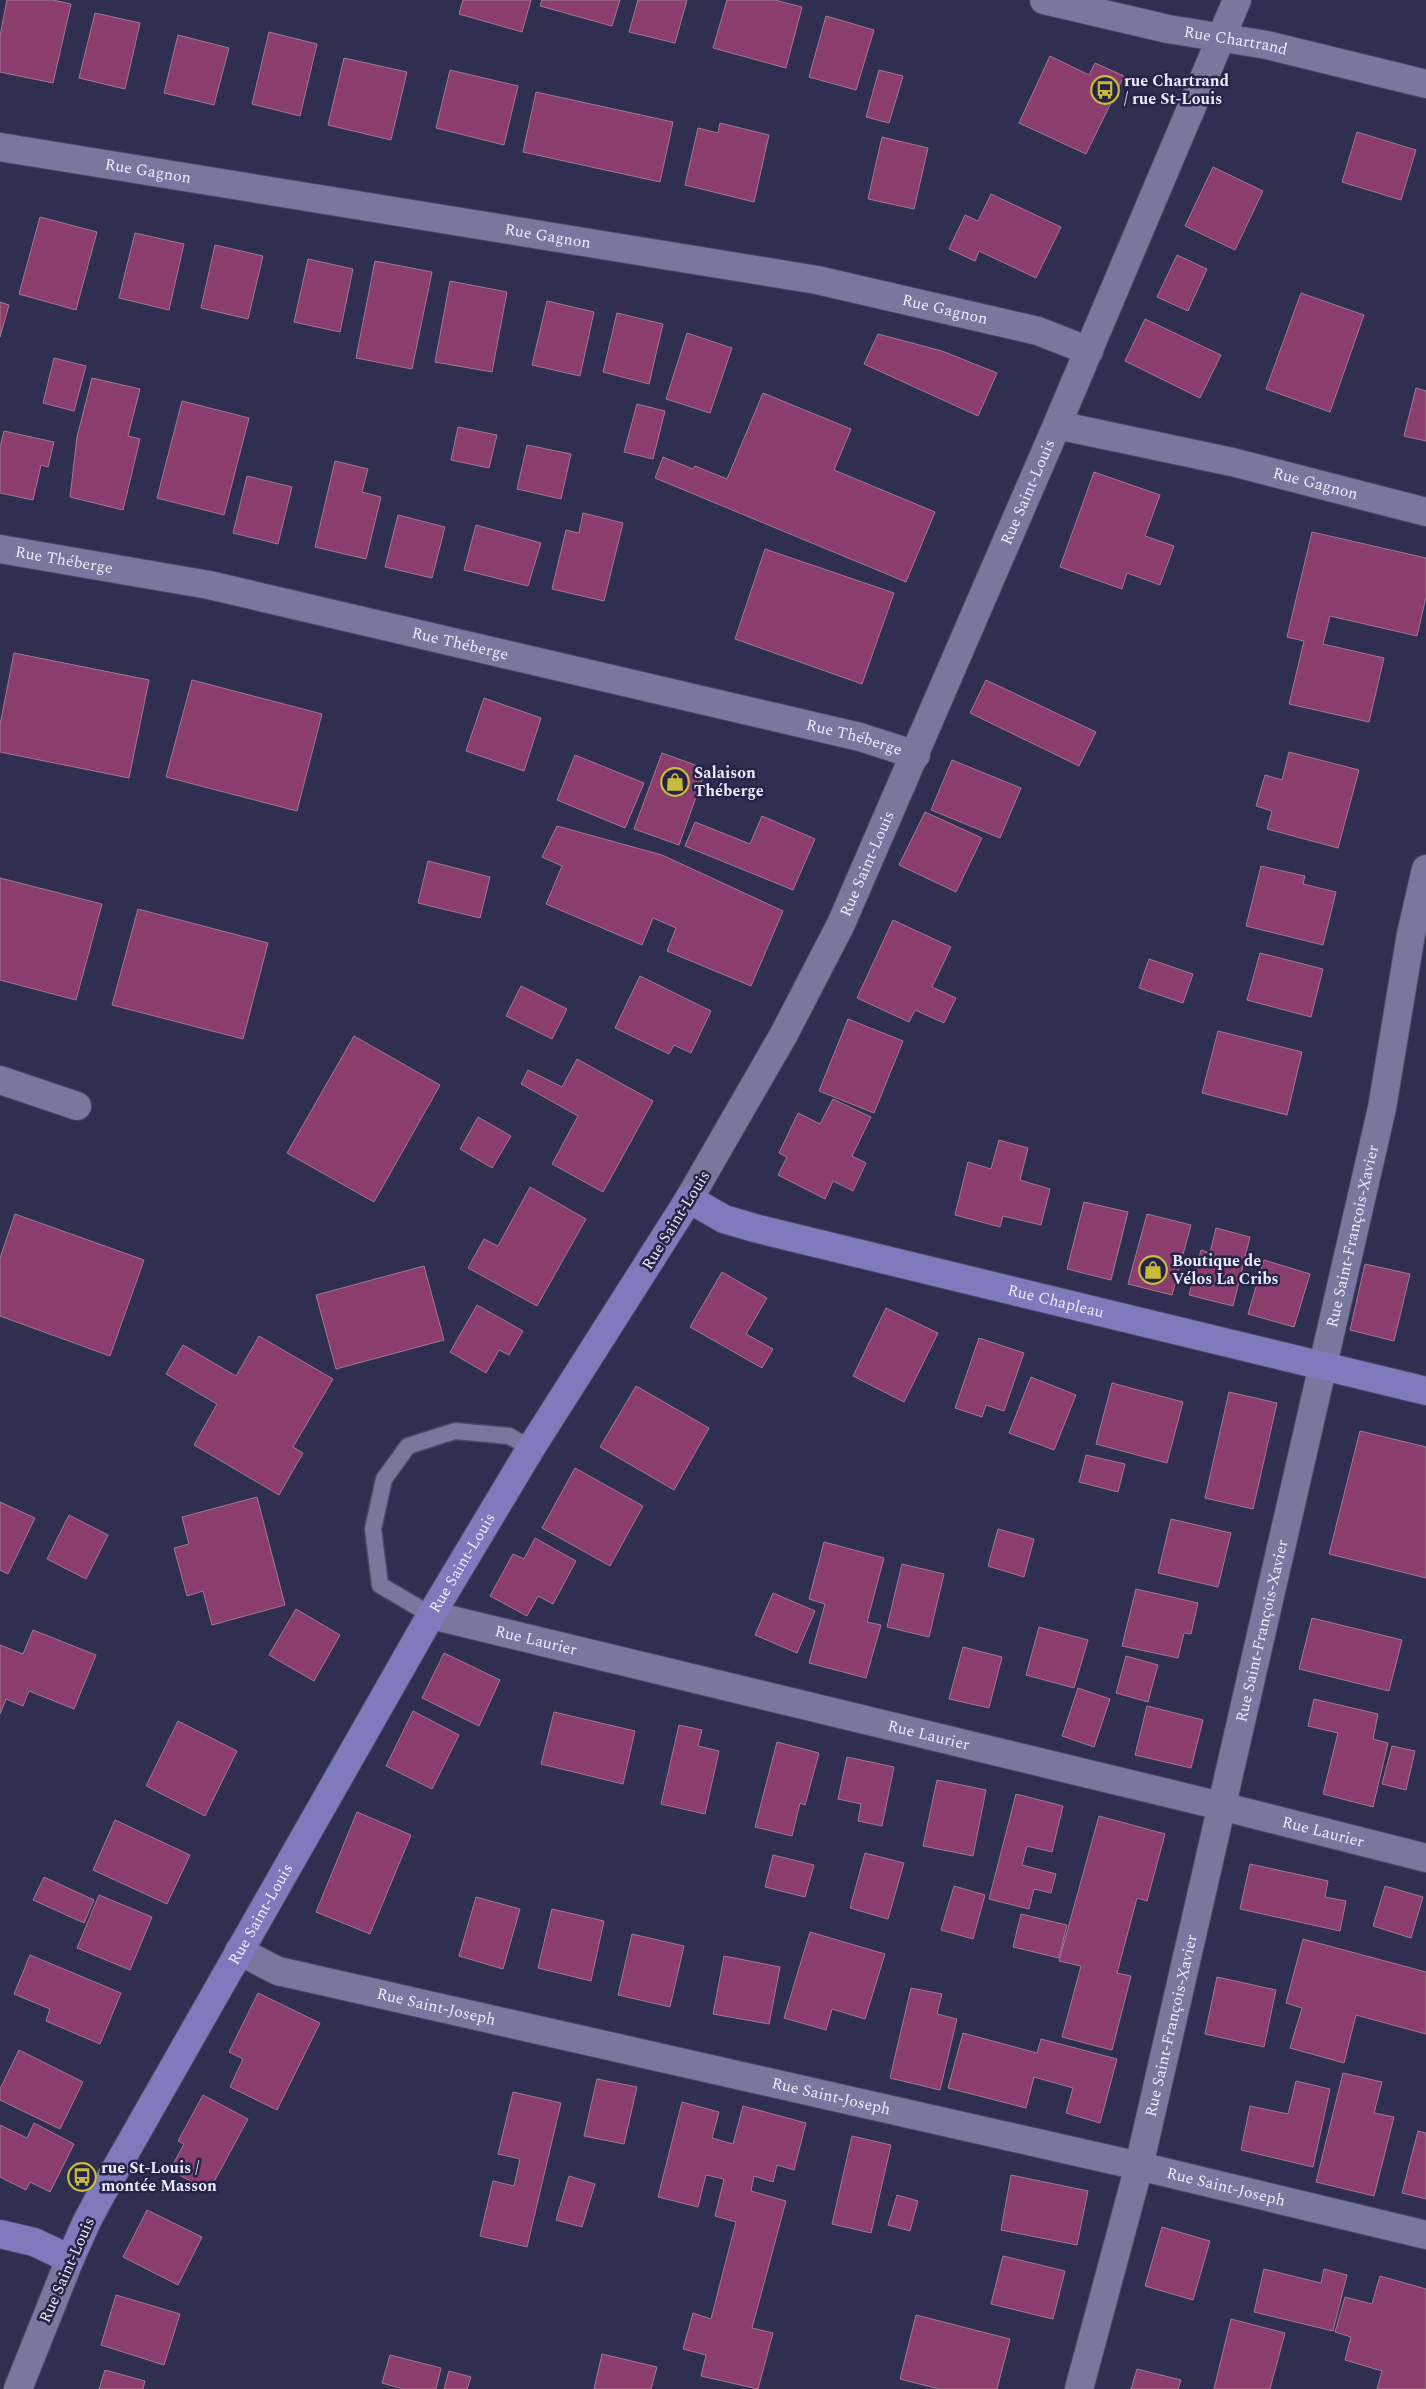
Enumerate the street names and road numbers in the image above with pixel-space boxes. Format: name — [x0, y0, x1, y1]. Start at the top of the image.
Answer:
street label: Rue Chartrand — [1182, 20, 1290, 62]
street label: Rue Gagnon — [103, 152, 193, 190]
street label: Rue Gagnon — [503, 217, 593, 255]
street label: Rue Gagnon — [900, 288, 990, 331]
street label: Rue Saint-Louis — [994, 435, 1062, 549]
street label: Rue Gagnon — [1270, 461, 1361, 506]
street label: Rue Théberge — [13, 540, 115, 580]
street label: Rue Théberge — [409, 621, 511, 667]
street label: Rue Théberge — [804, 713, 905, 762]
street label: Rue Saint-Louis — [834, 807, 901, 920]
street label: Rue Saint-François-Xavier — [1320, 1142, 1385, 1330]
street label: Rue Saint-Louis — [636, 1166, 716, 1274]
street label: Rue Chapleau — [1005, 1278, 1107, 1325]
street label: Rue Saint-Louis — [423, 1508, 502, 1618]
street label: Rue Saint-François-Xavier — [1229, 1537, 1294, 1725]
street label: Rue Laurier — [492, 1619, 579, 1662]
street label: Rue Laurier — [885, 1714, 972, 1757]
street label: Rue Laurier — [1279, 1810, 1367, 1854]
street label: Rue Saint-Louis — [222, 1859, 299, 1969]
street label: Rue Saint-François-Xavier — [1139, 1932, 1204, 2119]
street label: Rue Saint-Joseph — [374, 1982, 498, 2032]
street label: Rue Saint-Joseph — [769, 2071, 893, 2121]
street label: Rue Saint-Joseph — [1164, 2161, 1288, 2213]
street label: Rue Saint-Louis — [33, 2213, 101, 2327]

